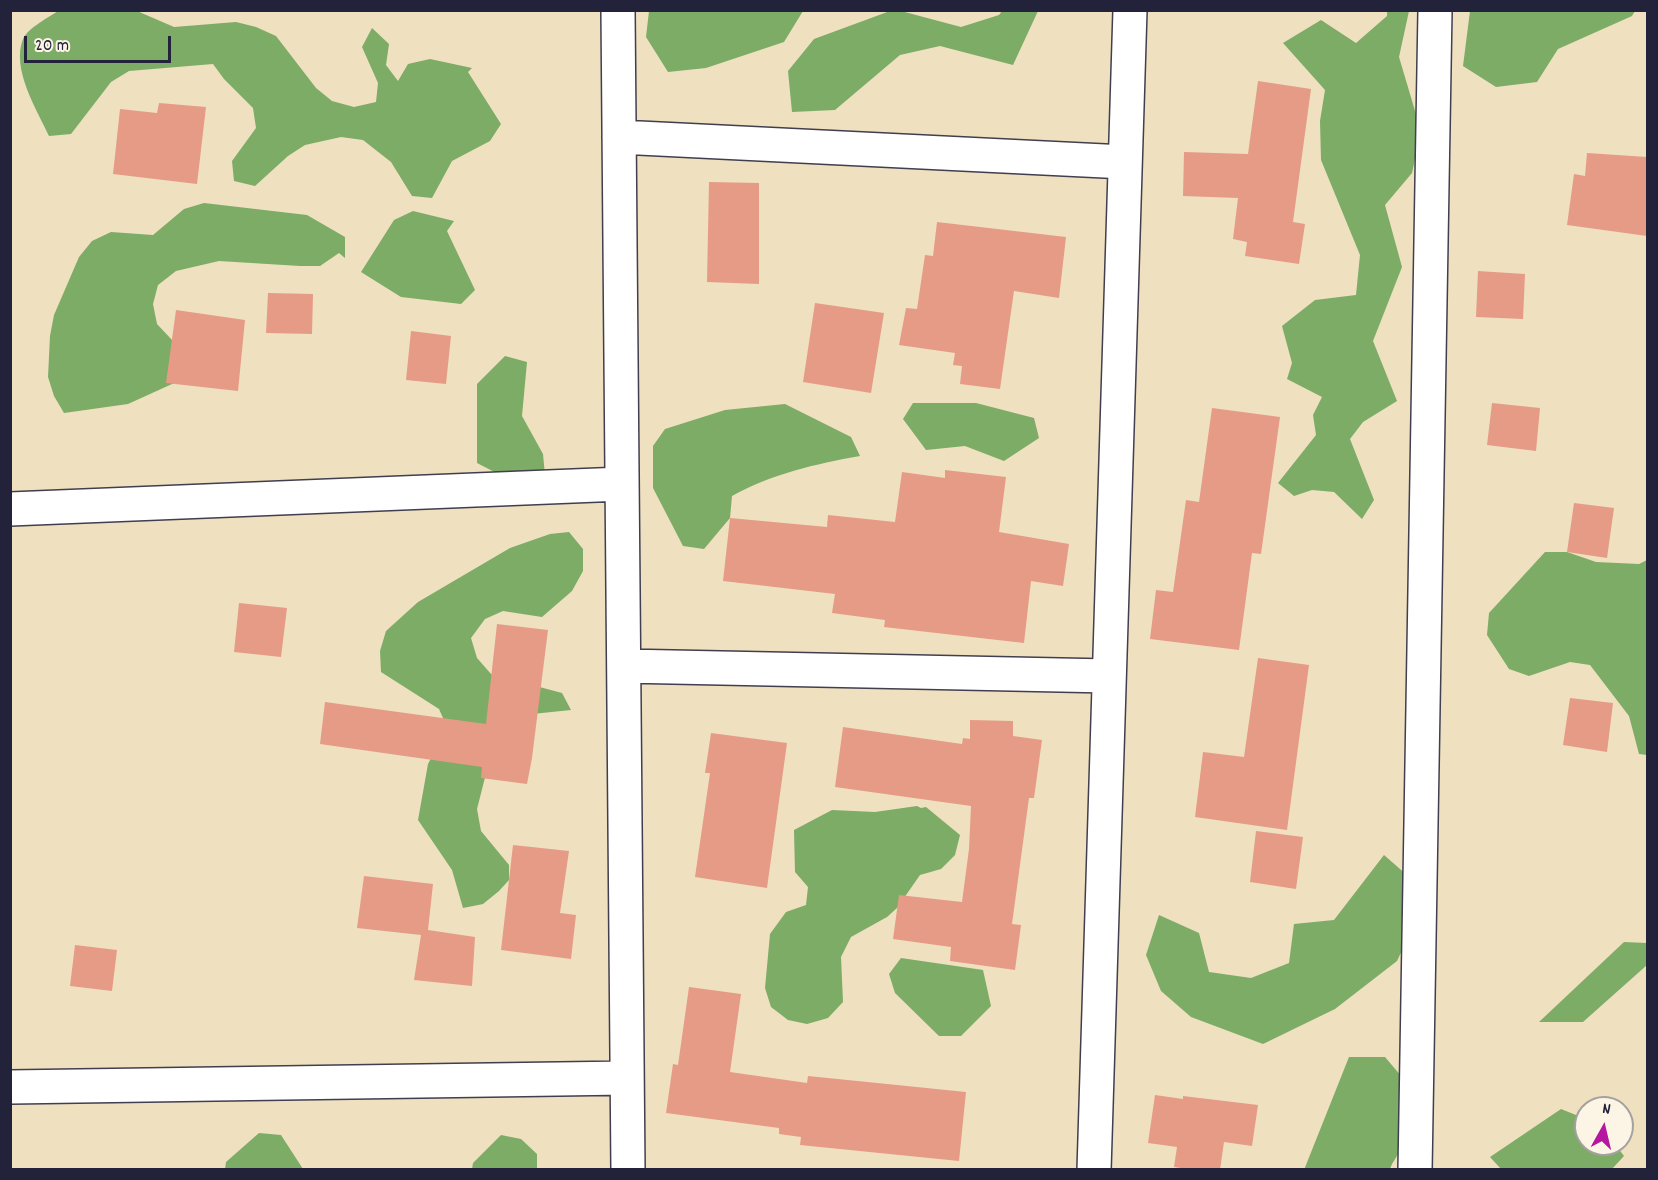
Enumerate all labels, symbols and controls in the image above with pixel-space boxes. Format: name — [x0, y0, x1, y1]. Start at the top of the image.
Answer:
scale bar — [27, 24, 174, 62]
text: 20 m — [35, 34, 69, 59]
north arrow — [1574, 1096, 1634, 1156]
text: N — [1601, 1098, 1612, 1122]

